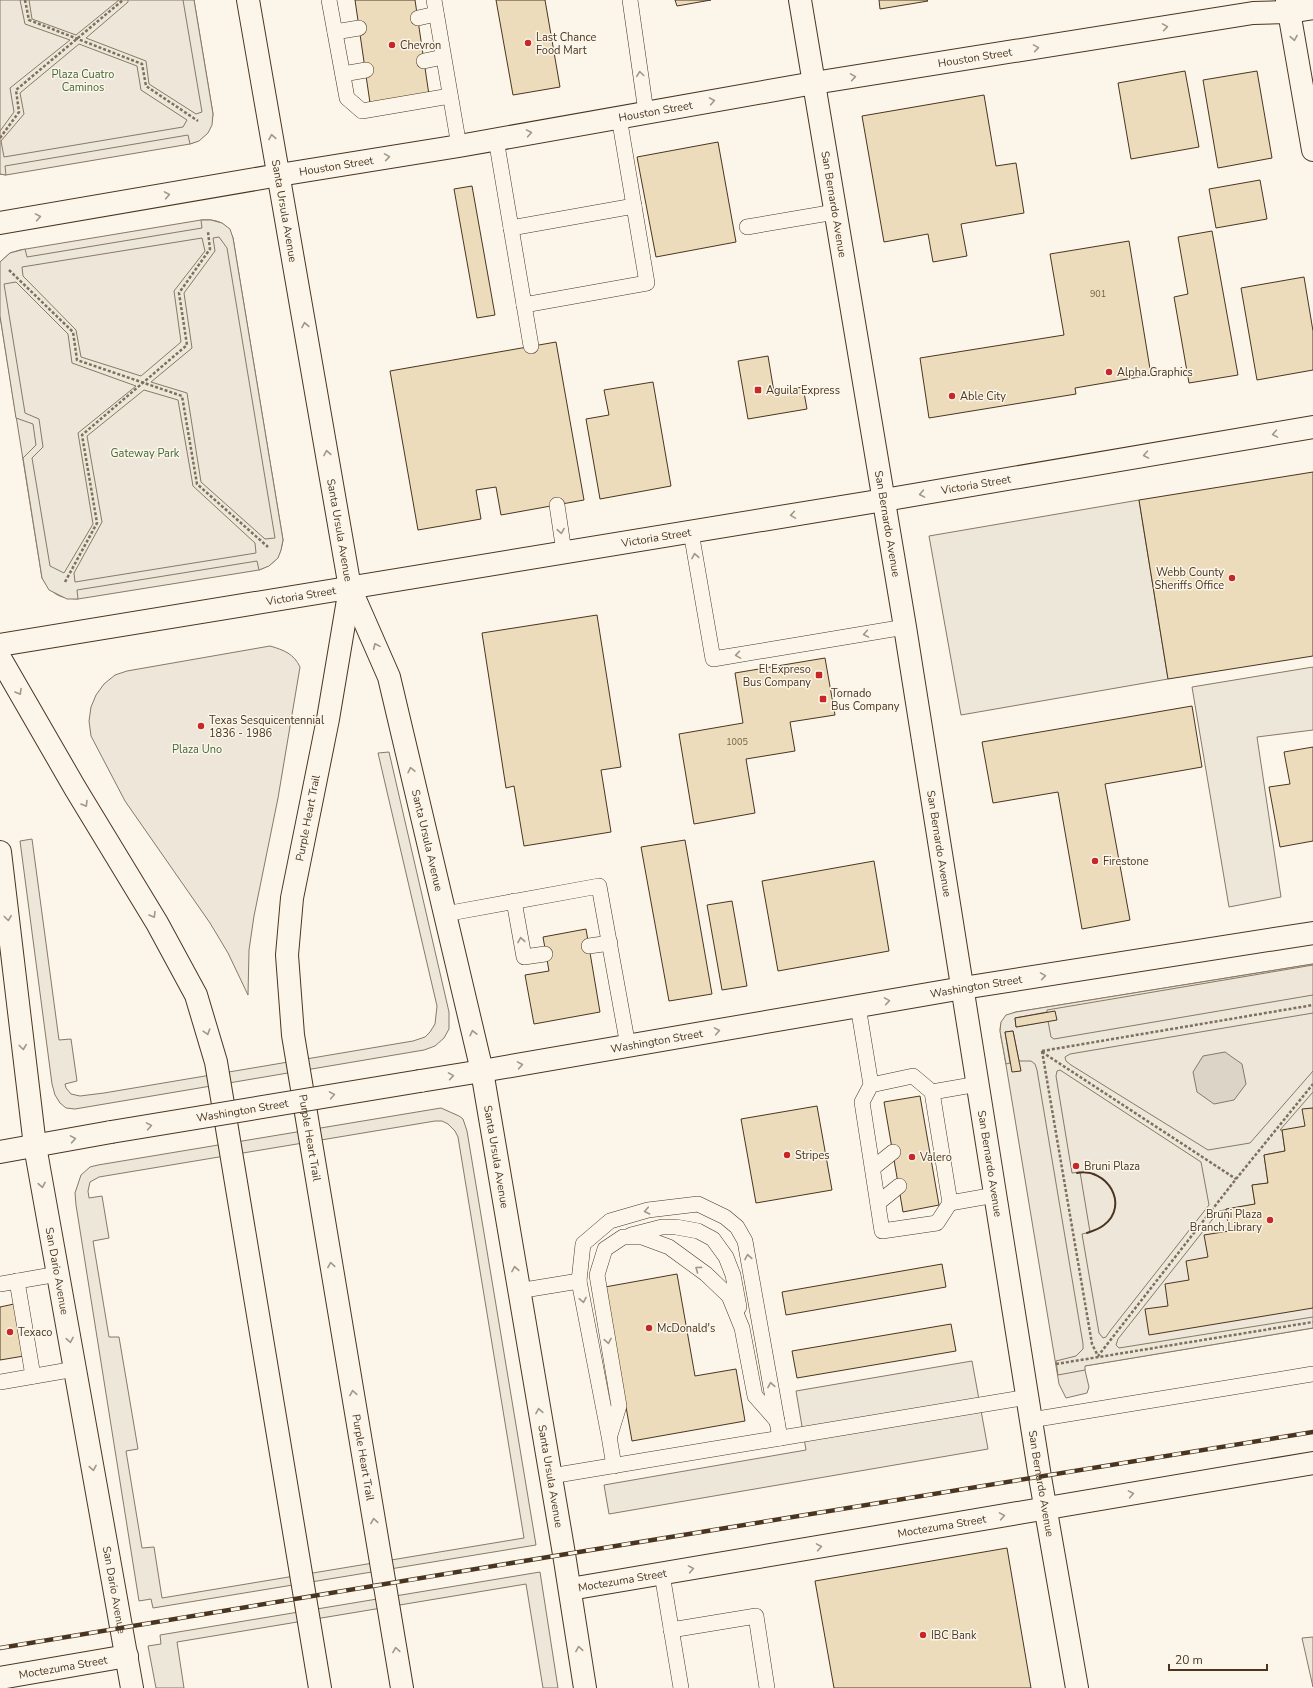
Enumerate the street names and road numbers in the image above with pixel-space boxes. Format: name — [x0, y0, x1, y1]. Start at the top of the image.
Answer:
street label: Houston Street — [937, 44, 1013, 71]
street label: Houston Street — [617, 97, 694, 125]
street label: San Bernardo Avenue — [818, 150, 851, 259]
street label: Houston Street — [298, 152, 375, 179]
street label: Santa Ursula Avenue — [268, 158, 301, 264]
street label: San Bernardo Avenue — [871, 469, 904, 578]
street label: Victoria Street — [939, 471, 1012, 498]
street label: Santa Ursula Avenue — [324, 477, 356, 583]
street label: Victoria Street — [619, 524, 692, 551]
street label: Victoria Street — [264, 583, 337, 609]
street label: Purple Heart Trail — [292, 773, 324, 862]
street label: Santa Ursula Avenue — [408, 788, 447, 893]
street label: San Bernardo Avenue — [924, 789, 955, 898]
street label: Washington Street — [929, 971, 1023, 1001]
street label: Washington Street — [609, 1026, 704, 1056]
street label: Purple Heart Trail — [296, 1093, 325, 1183]
street label: Washington Street — [195, 1095, 290, 1125]
street label: Santa Ursula Avenue — [480, 1104, 513, 1210]
street label: San Bernardo Avenue — [974, 1109, 1006, 1218]
street label: San Dario Avenue — [42, 1226, 73, 1316]
street label: Purple Heart Trail — [349, 1413, 378, 1503]
street label: Santa Ursula Avenue — [535, 1424, 567, 1529]
street label: San Bernardo Avenue — [1025, 1429, 1058, 1538]
street label: Moctezuma Street — [896, 1511, 987, 1541]
street label: San Dario Avenue — [99, 1545, 130, 1635]
street label: Moctezuma Street — [577, 1565, 668, 1595]
street label: Moctezuma Street — [18, 1652, 109, 1682]

